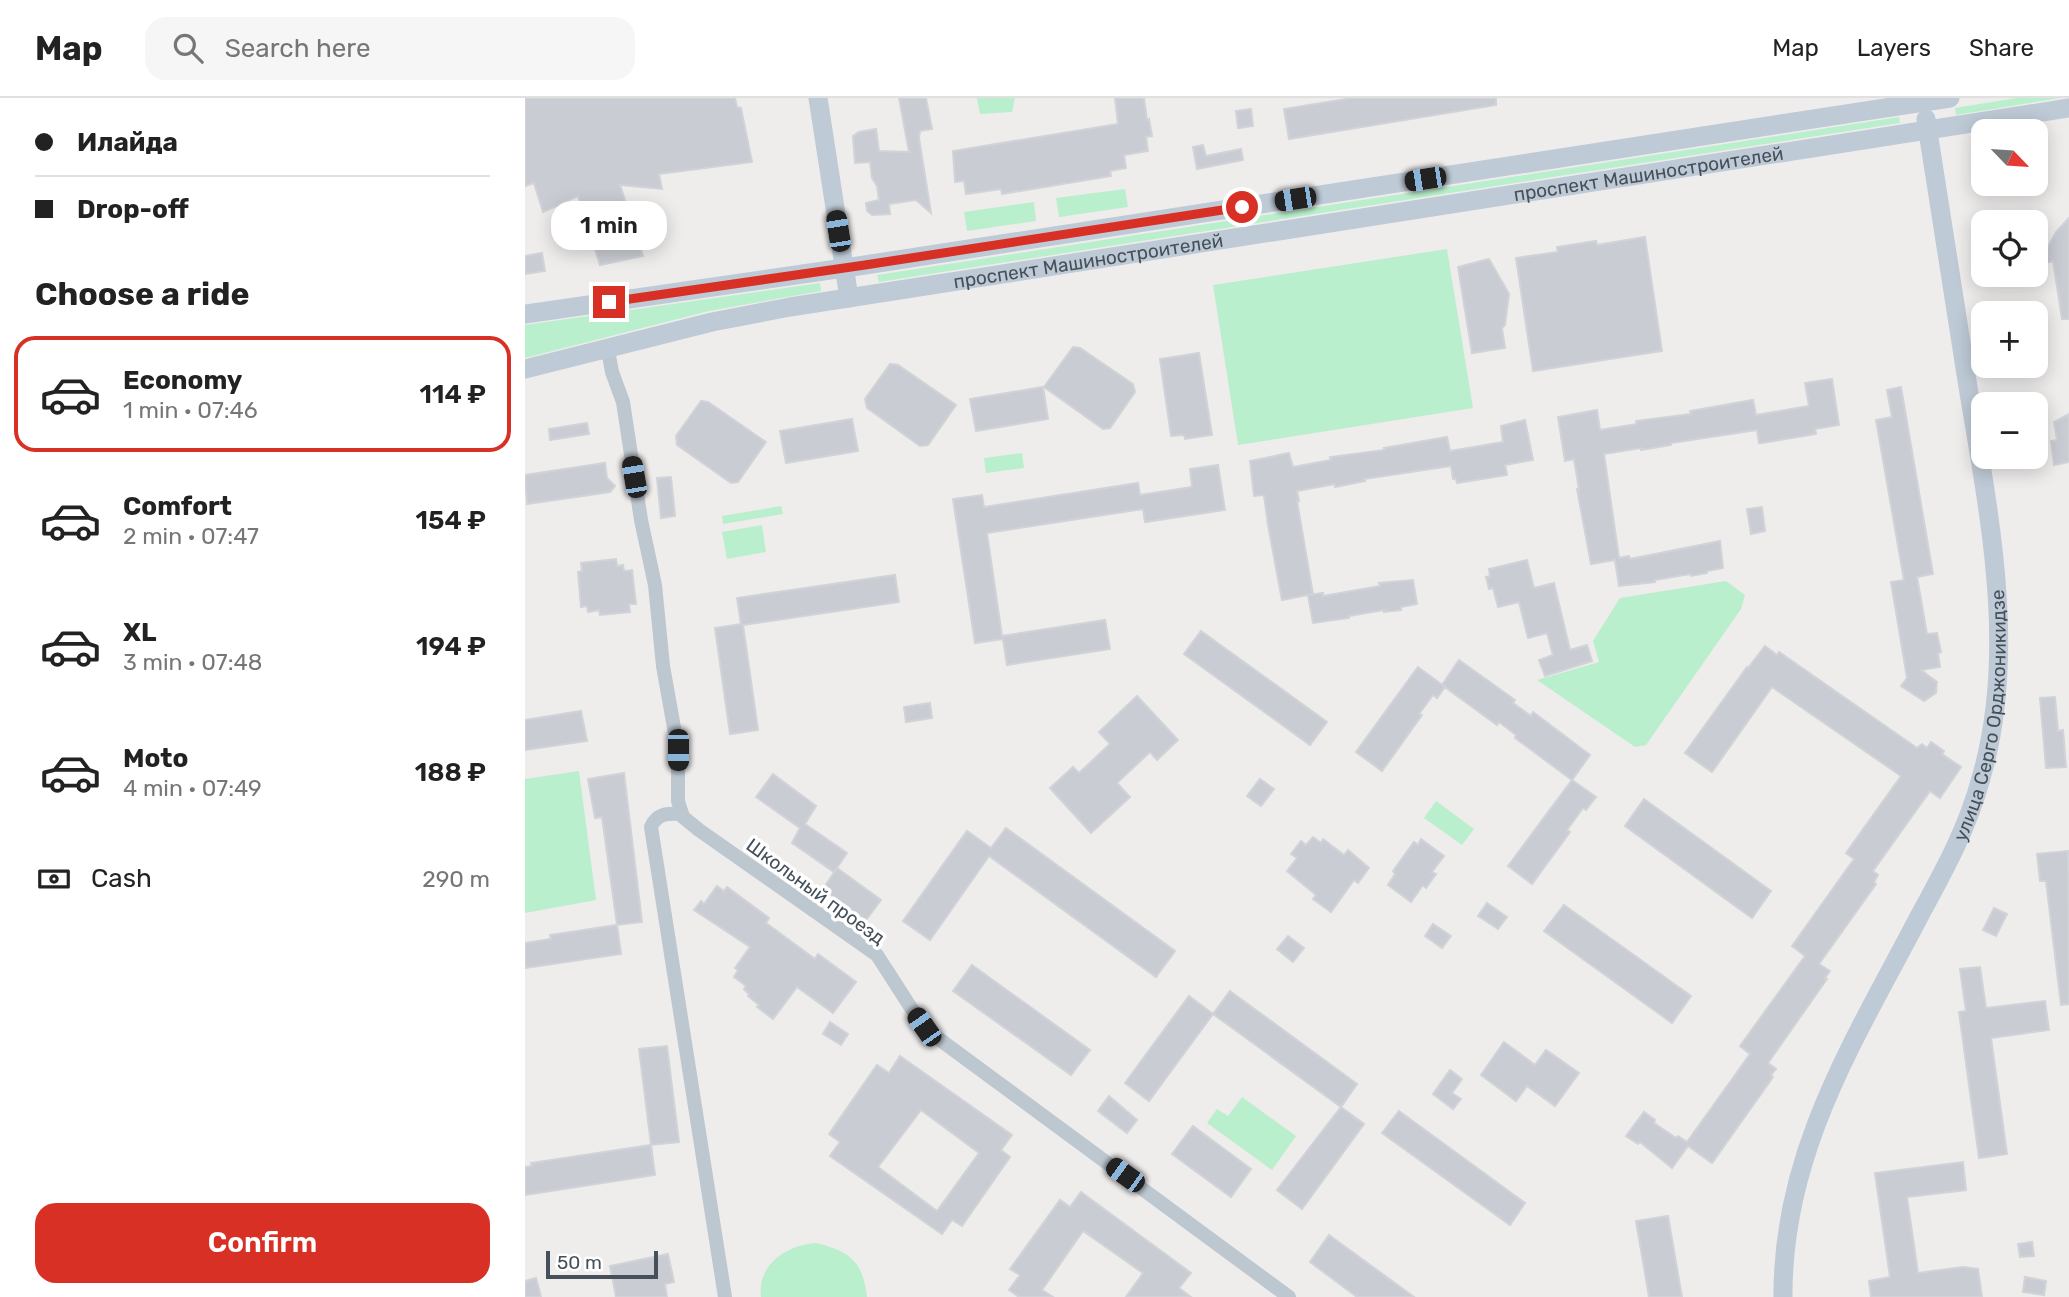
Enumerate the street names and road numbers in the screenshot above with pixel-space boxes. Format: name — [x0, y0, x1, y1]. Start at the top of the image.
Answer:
street label: проспект Машиностроителей — [1512, 142, 1785, 206]
street label: проспект Машиностроителей — [952, 229, 1225, 293]
street label: улица Серго Орджоникидзе — [1948, 589, 2011, 845]
street label: Школьный проезд — [742, 833, 889, 949]

